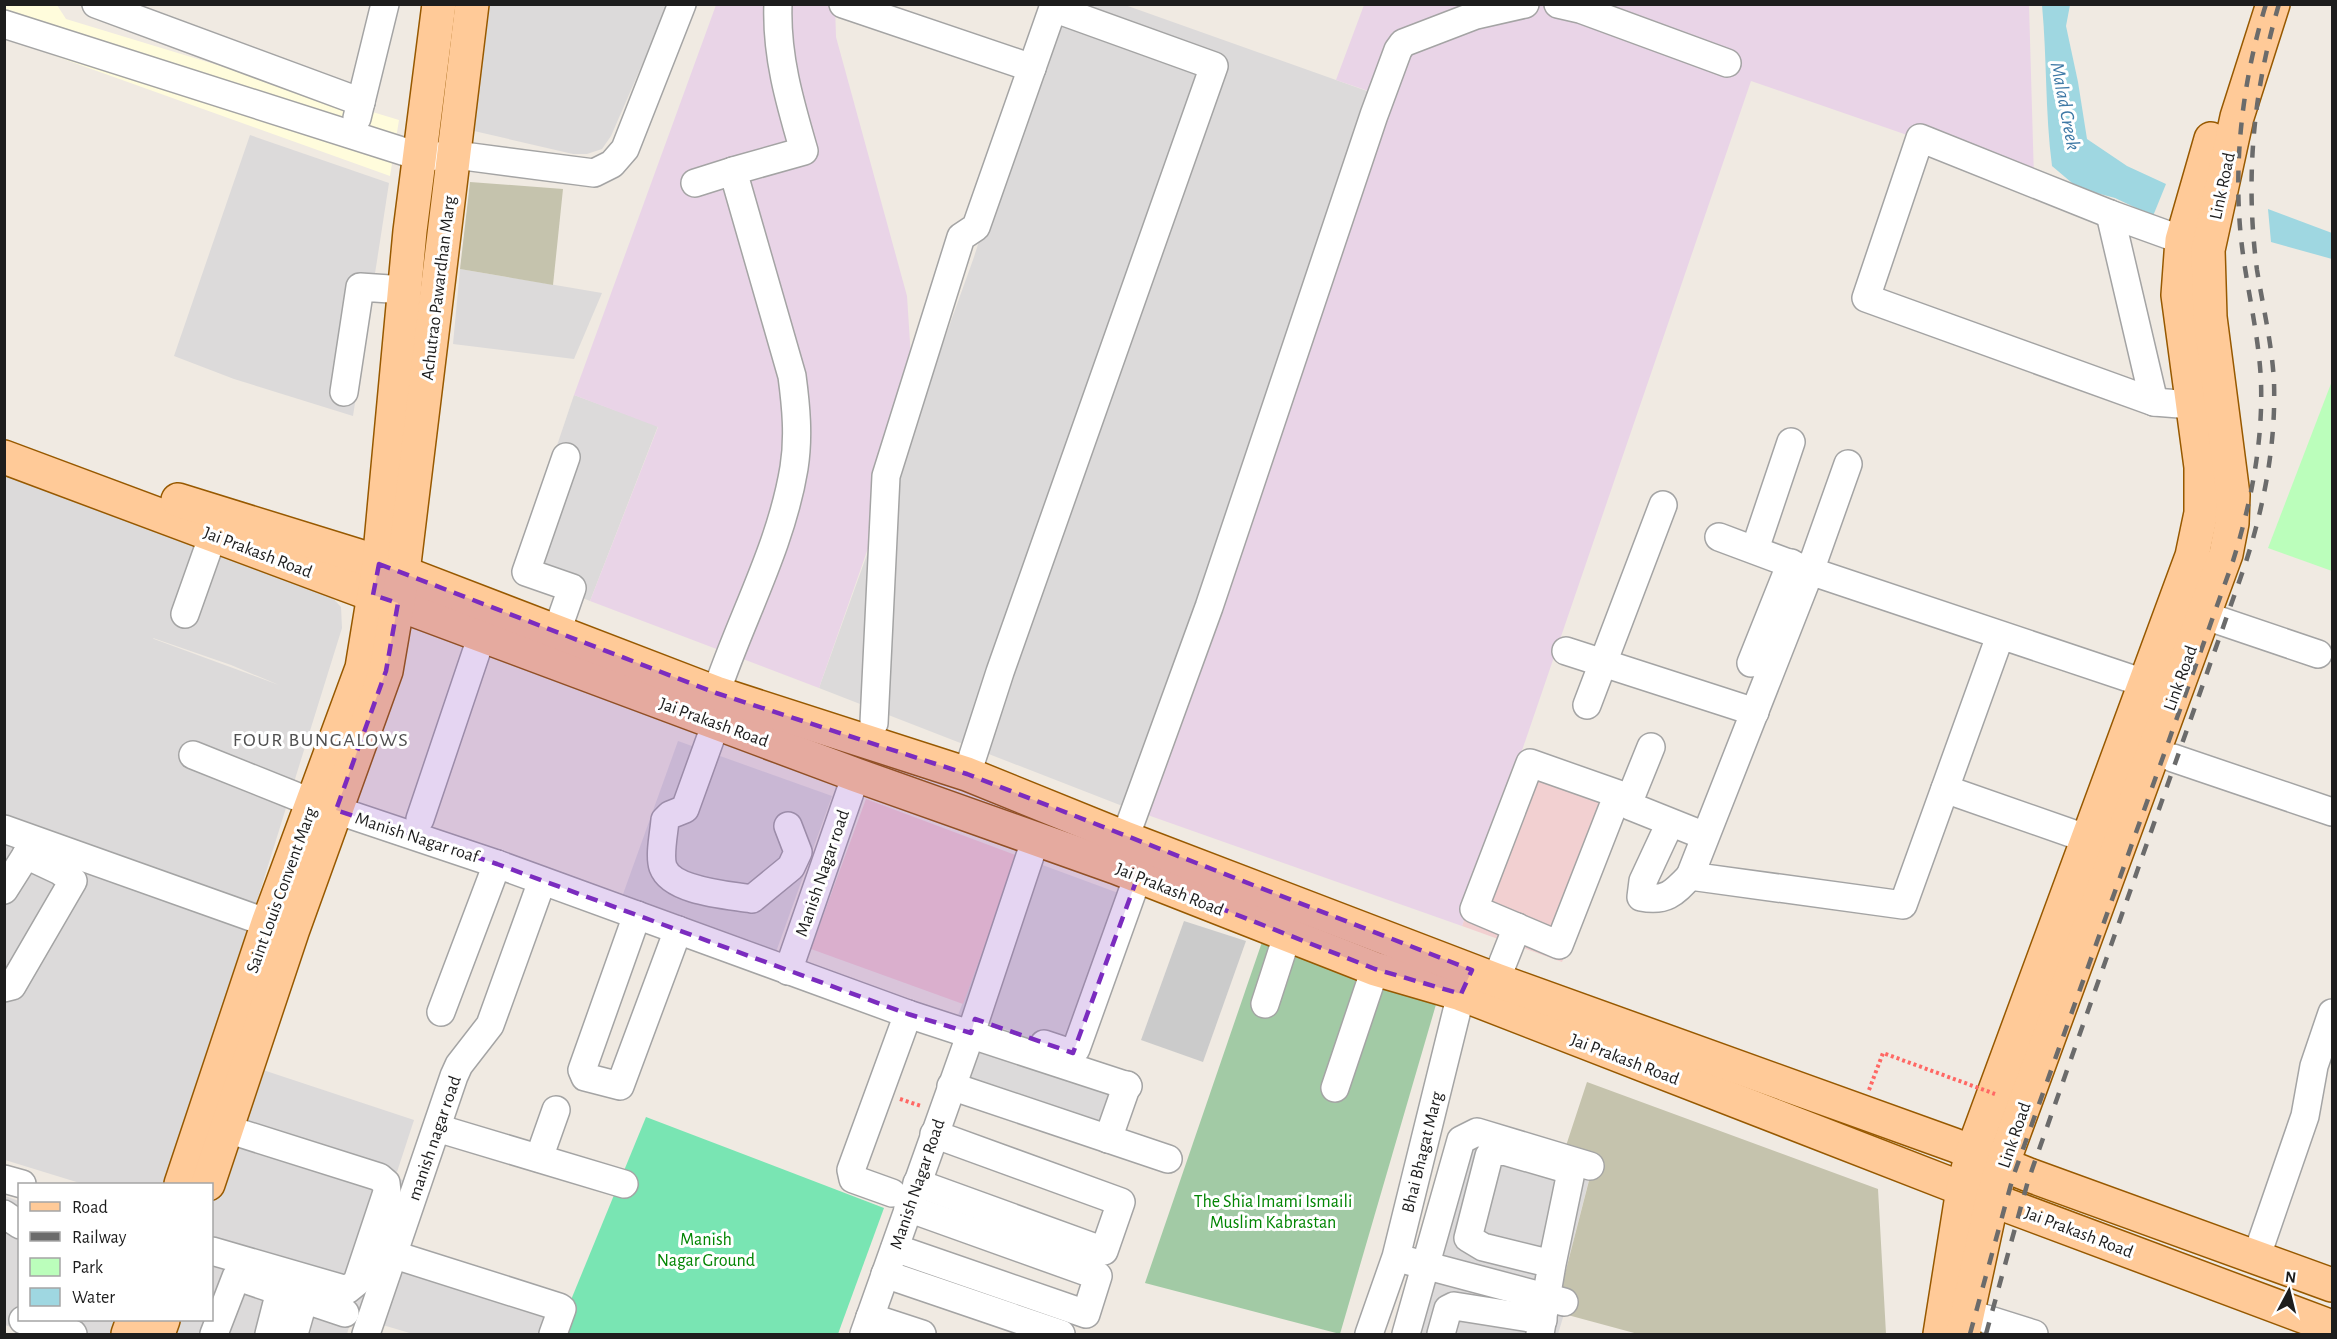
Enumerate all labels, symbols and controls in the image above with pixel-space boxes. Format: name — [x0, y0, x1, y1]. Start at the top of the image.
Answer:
water label: Malad Creek — [2047, 60, 2083, 152]
street label: Link Road — [2207, 151, 2239, 221]
street label: Achutrao Pawardhan Marg — [419, 195, 459, 381]
street label: Jai Prakash Road — [201, 524, 314, 582]
street label: Link Road — [2161, 643, 2201, 713]
street label: Jai Prakash Road — [657, 695, 771, 751]
district label: FOUR BUNGALOWS — [233, 730, 409, 750]
street label: Saint Louis Convent Marg — [244, 805, 320, 976]
street label: Manish Nagar road — [793, 808, 853, 939]
street label: Manish Nagar roaf — [353, 810, 482, 867]
street label: Jai Prakash Road — [1113, 860, 1226, 920]
street label: Jai Prakash Road — [1568, 1031, 1681, 1089]
street label: manish nagar road — [405, 1074, 465, 1203]
street label: Bhai Bhagat Marg — [1399, 1090, 1447, 1215]
street label: Link Road — [1995, 1100, 2035, 1170]
street label: Manish Nagar Road — [887, 1117, 949, 1252]
legend — [18, 1183, 213, 1321]
park label: The Shia Imami Ismaili Muslim Kabrastan — [1194, 1193, 1352, 1232]
text: Road — [72, 1199, 108, 1217]
street label: Jai Prakash Road — [2022, 1204, 2135, 1262]
text: Railway — [72, 1229, 127, 1247]
park label: Manish Nagar Ground — [657, 1231, 755, 1270]
text: Park — [72, 1259, 104, 1277]
north arrow — [2259, 1261, 2319, 1321]
text: N — [2284, 1268, 2297, 1286]
text: Water — [72, 1289, 115, 1307]

